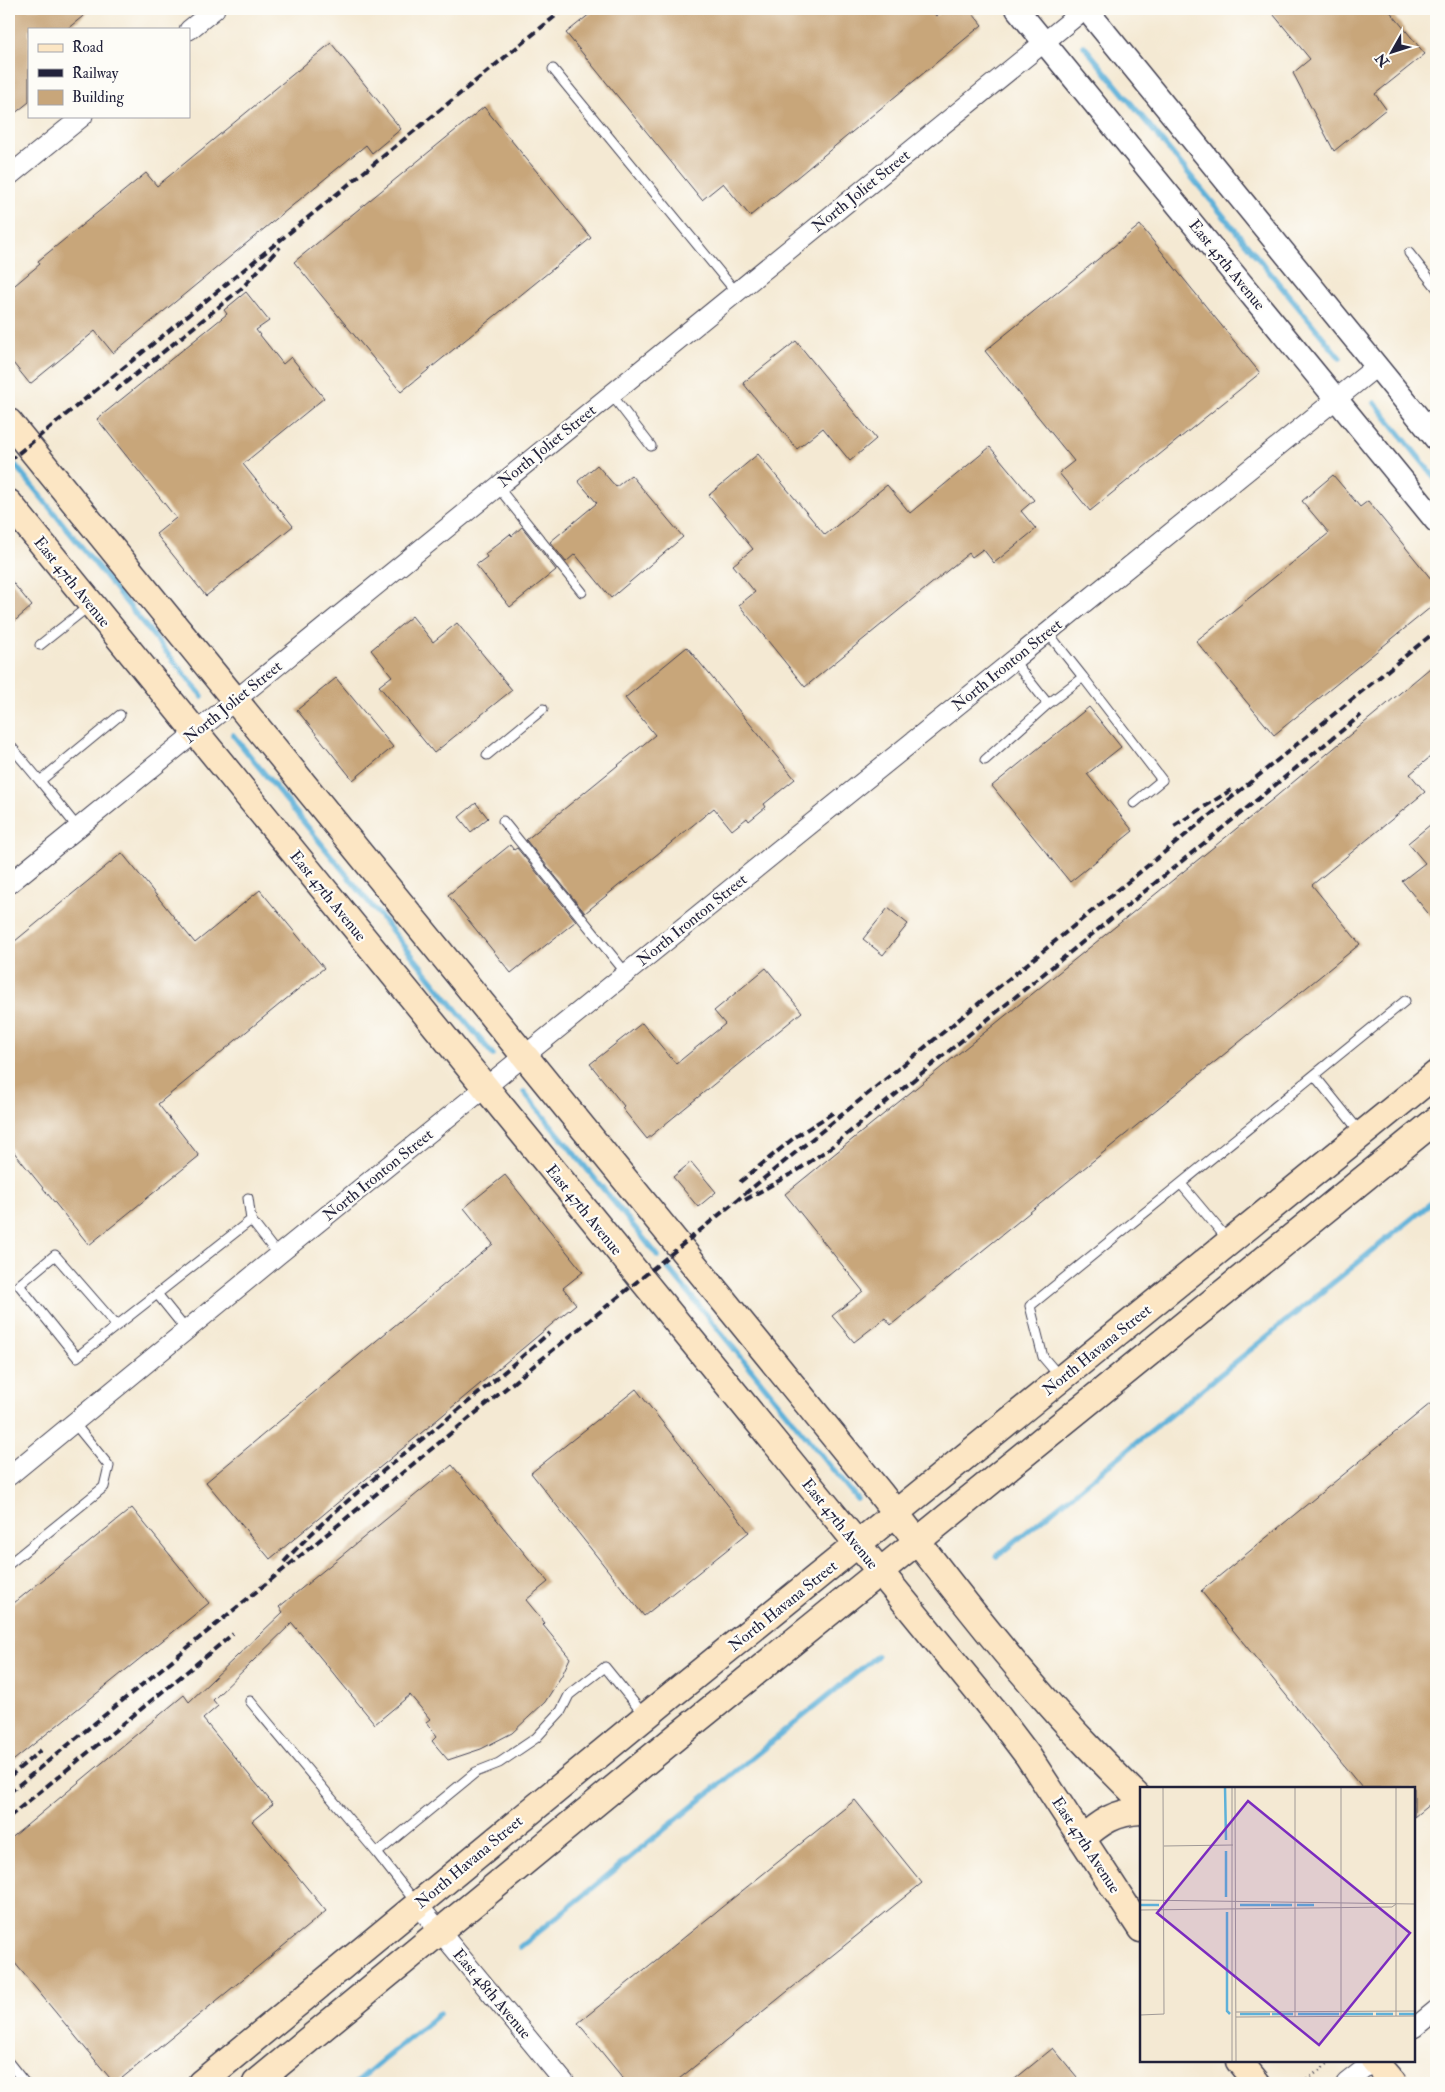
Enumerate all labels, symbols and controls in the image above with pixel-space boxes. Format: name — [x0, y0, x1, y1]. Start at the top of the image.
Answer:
legend — [28, 28, 190, 118]
north arrow — [1368, 28, 1418, 78]
text: Road — [72, 38, 104, 57]
text: N — [1371, 49, 1393, 71]
text: Railway — [72, 64, 119, 83]
text: Building — [72, 88, 124, 107]
street label: North Joliet Street — [808, 145, 915, 237]
street label: East 45th Avenue — [1184, 216, 1270, 315]
street label: North Joliet Street — [494, 400, 601, 492]
street label: East 47th Avenue — [29, 533, 115, 632]
street label: North Ironton Street — [948, 614, 1066, 716]
street label: North Joliet Street — [180, 656, 287, 748]
street label: East 47th Avenue — [285, 847, 371, 946]
street label: North Ironton Street — [633, 869, 751, 971]
street label: North Ironton Street — [319, 1124, 437, 1226]
street label: East 47th Avenue — [541, 1161, 627, 1260]
street label: North Havana Street — [1039, 1300, 1155, 1400]
street label: East 47th Avenue — [797, 1475, 883, 1574]
street label: North Havana Street — [725, 1556, 841, 1656]
inset map — [1140, 1787, 1415, 2062]
street label: East 47th Avenue — [1047, 1793, 1125, 1897]
street label: North Havana Street — [411, 1811, 527, 1913]
street label: East 48th Avenue — [448, 1945, 536, 2043]

